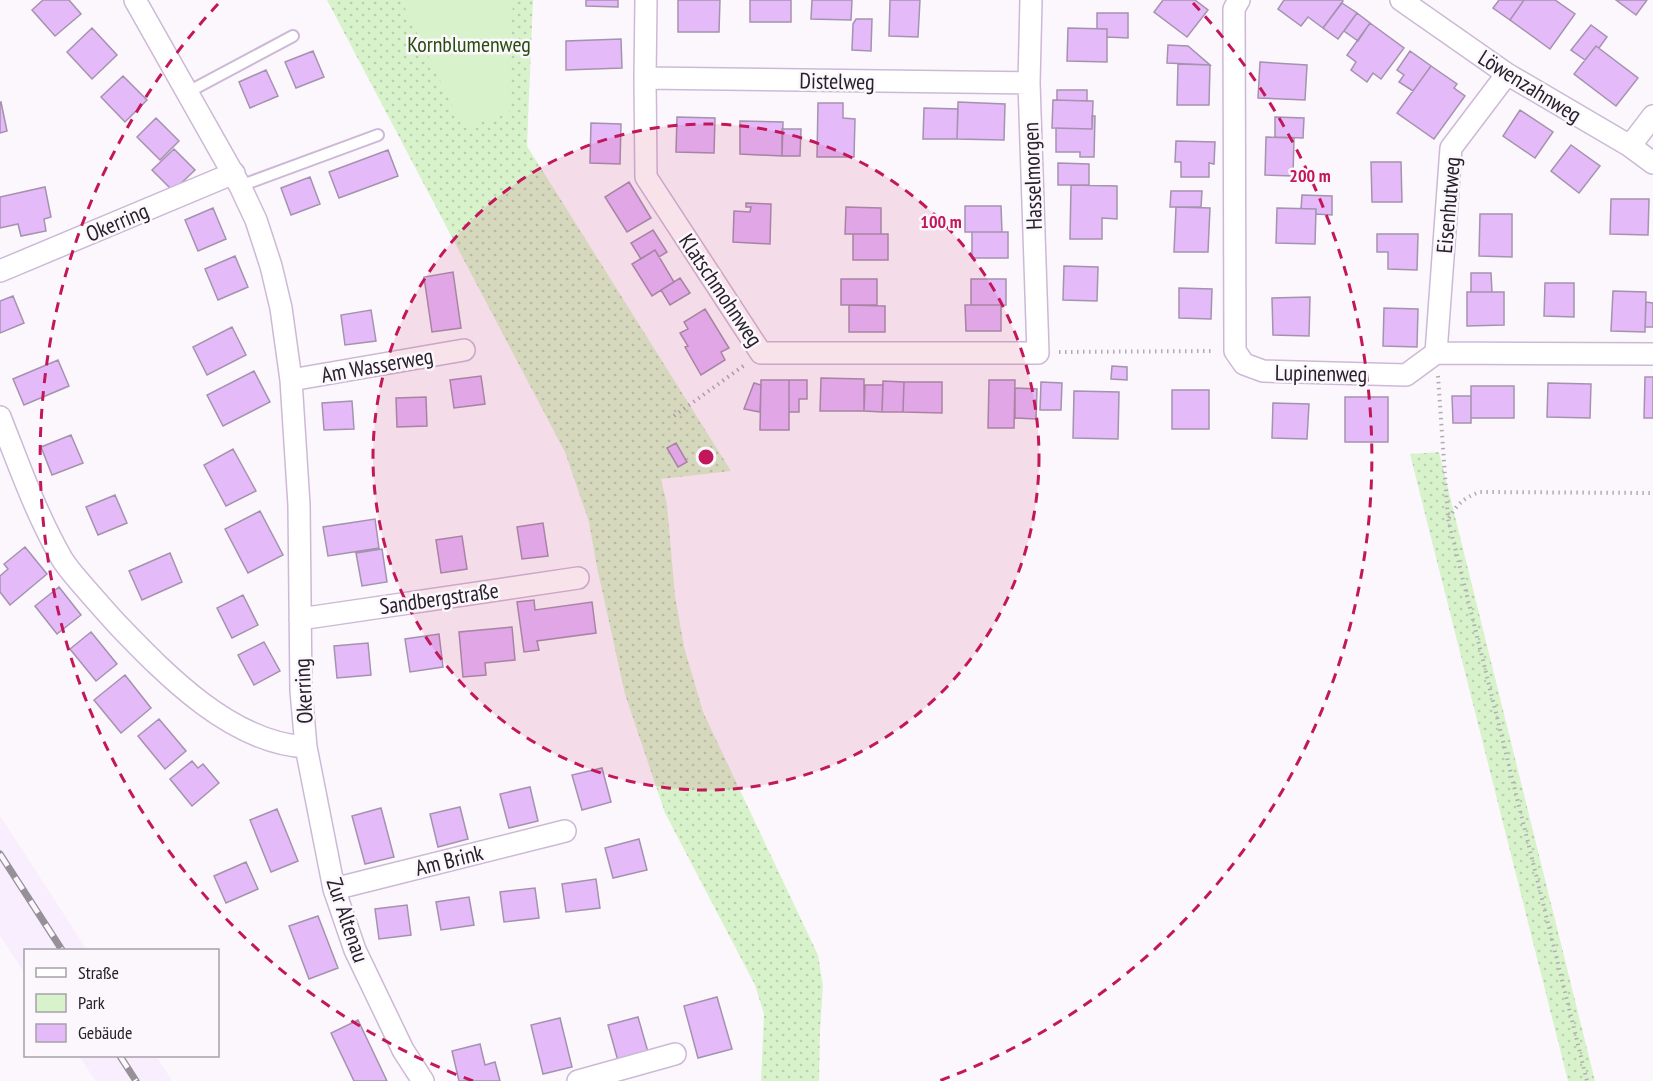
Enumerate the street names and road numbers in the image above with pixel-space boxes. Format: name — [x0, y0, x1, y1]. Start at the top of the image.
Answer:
street label: Löwenzahnweg — [1473, 43, 1587, 129]
street label: Distelweg — [799, 66, 875, 96]
street label: Hasselmorgen — [1016, 122, 1048, 230]
street label: Eisenhutweg — [1430, 156, 1466, 254]
street label: Okerring — [81, 196, 153, 248]
street label: Klatschmohnweg — [673, 228, 769, 352]
street label: Am Wasserweg — [319, 341, 435, 389]
street label: Lupinenweg — [1275, 358, 1367, 388]
street label: Sandbergstraße — [378, 576, 500, 620]
street label: Okerring — [287, 658, 319, 724]
street label: Am Brink — [412, 838, 486, 882]
street label: Zur Altenau — [321, 874, 375, 966]

